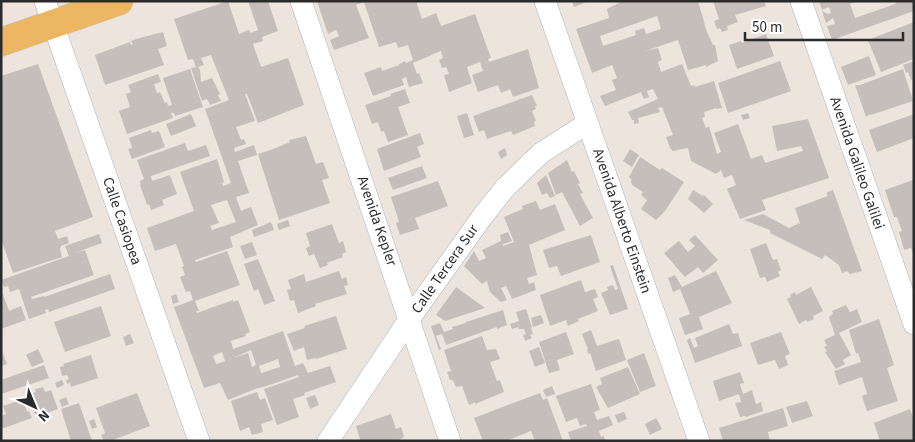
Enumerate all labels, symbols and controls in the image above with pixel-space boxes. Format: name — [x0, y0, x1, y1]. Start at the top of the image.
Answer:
scale bar — [745, 10, 902, 42]
text: 50 m — [752, 17, 782, 38]
street label: Avenida Galileo Galilei — [824, 94, 890, 232]
street label: Avenida Alberto Einstein — [587, 146, 657, 296]
street label: Avenida Kepler — [352, 173, 402, 270]
street label: Calle Casiopea — [97, 174, 147, 268]
street label: Calle Tercera Sur — [406, 220, 484, 318]
north arrow — [10, 382, 60, 432]
text: N — [33, 405, 54, 426]

